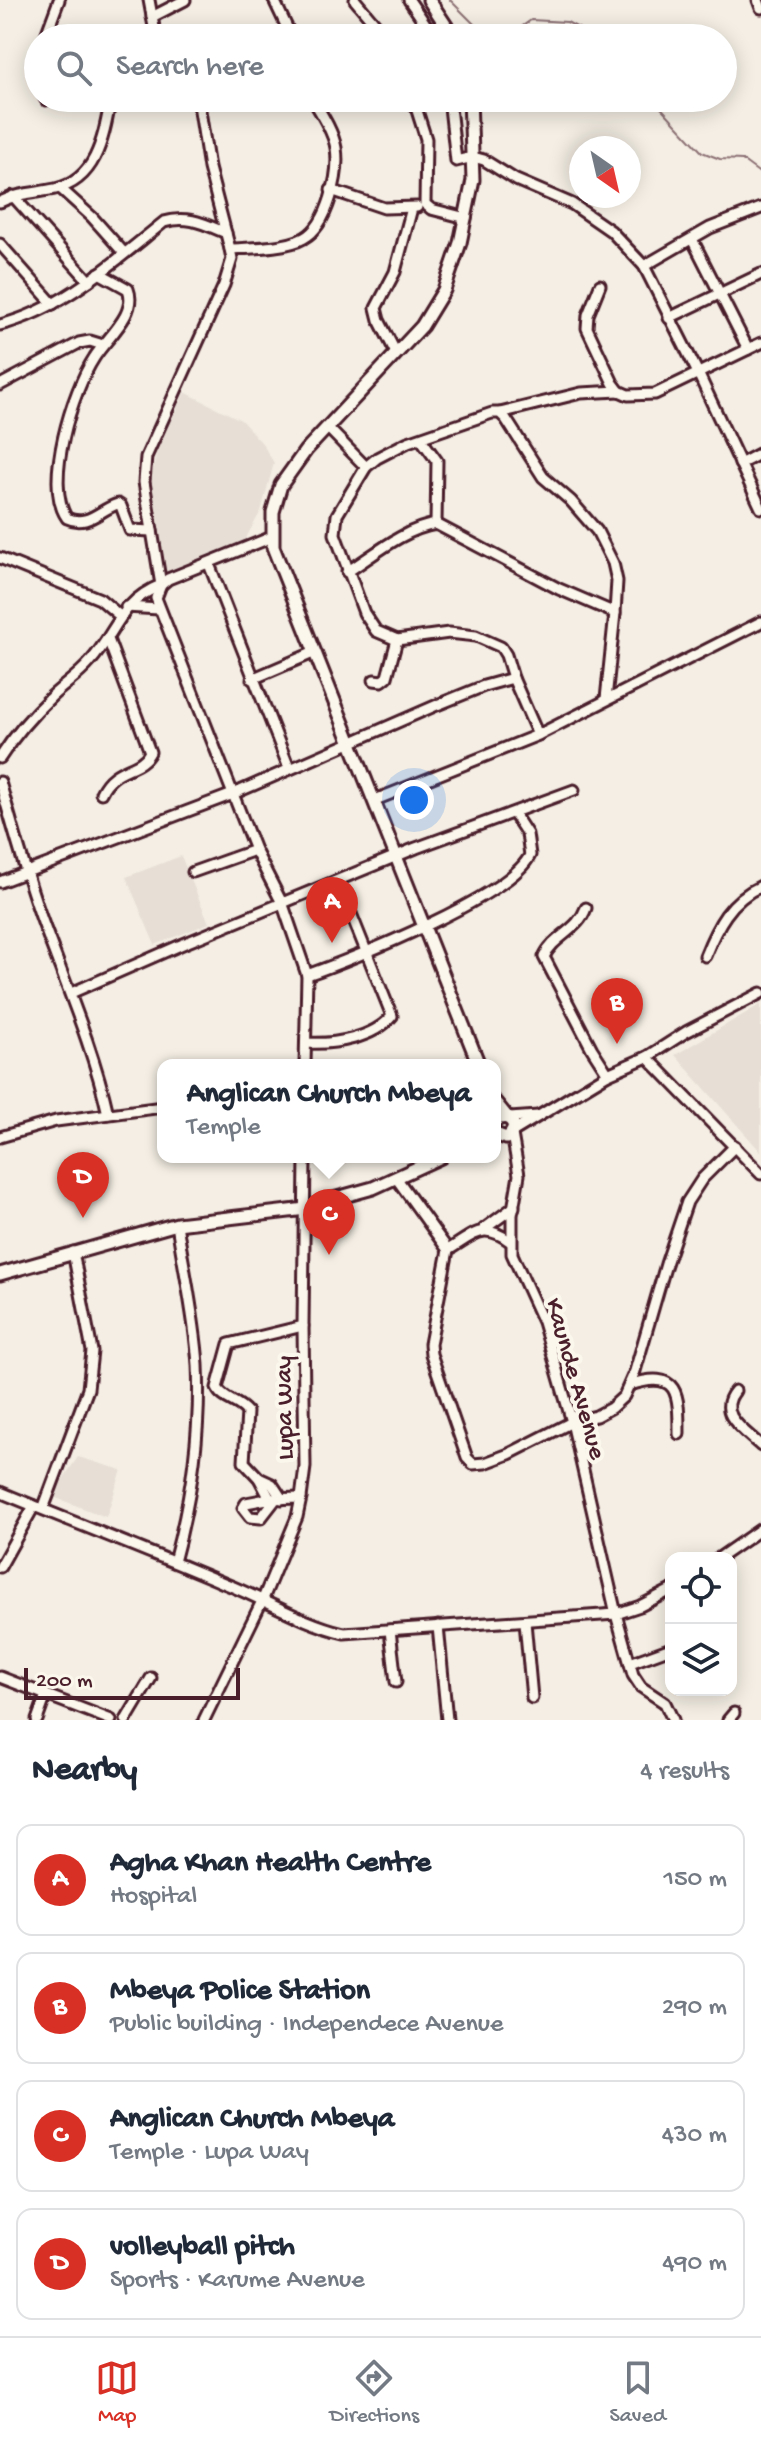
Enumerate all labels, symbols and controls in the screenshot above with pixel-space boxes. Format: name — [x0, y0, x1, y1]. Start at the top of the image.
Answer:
search box — [24, 24, 737, 112]
icon: search — [52, 46, 96, 90]
text: Search here — [116, 51, 264, 86]
north arrow — [569, 136, 641, 208]
your location — [394, 780, 434, 820]
pin: A — [306, 877, 358, 943]
pin: B — [591, 978, 643, 1044]
popup — [157, 1059, 501, 1163]
text: Anglican Church Mbeya — [187, 1078, 471, 1113]
text: Temple — [187, 1113, 261, 1144]
pin: D — [57, 1152, 109, 1218]
pin: C — [303, 1189, 355, 1255]
street label: Kaunde Avenue — [536, 1295, 612, 1464]
street label: Lupa Way — [270, 1355, 303, 1460]
map controls — [665, 1552, 737, 1696]
button: locate — [665, 1552, 737, 1624]
button: layers — [665, 1624, 737, 1696]
scale bar — [24, 1664, 240, 1700]
text: 200 m — [36, 1669, 93, 1695]
text: Nearby — [32, 1752, 137, 1792]
text: 4 results — [640, 1757, 729, 1788]
text: Agha Khan Health Centre — [110, 1847, 431, 1882]
text: A — [52, 1865, 68, 1896]
text: 150 m — [663, 1865, 727, 1896]
text: Hospital — [110, 1882, 197, 1913]
text: Mbeya Police Station — [110, 1975, 370, 2010]
text: B — [53, 1993, 67, 2024]
text: 290 m — [662, 1993, 727, 2024]
text: Public building · Independece Avenue — [110, 2010, 503, 2041]
text: Anglican Church Mbeya — [110, 2103, 394, 2138]
text: C — [53, 2121, 67, 2152]
text: 430 m — [662, 2121, 727, 2152]
text: Temple · Lupa Way — [110, 2138, 309, 2169]
text: volleyball pitch — [110, 2231, 295, 2266]
text: D — [52, 2249, 68, 2280]
text: 490 m — [662, 2249, 727, 2280]
text: Sports · Karume Avenue — [110, 2266, 365, 2297]
tab: Map — [95, 2356, 139, 2430]
tab: Directions — [330, 2356, 419, 2430]
tab: Saved — [609, 2356, 666, 2430]

